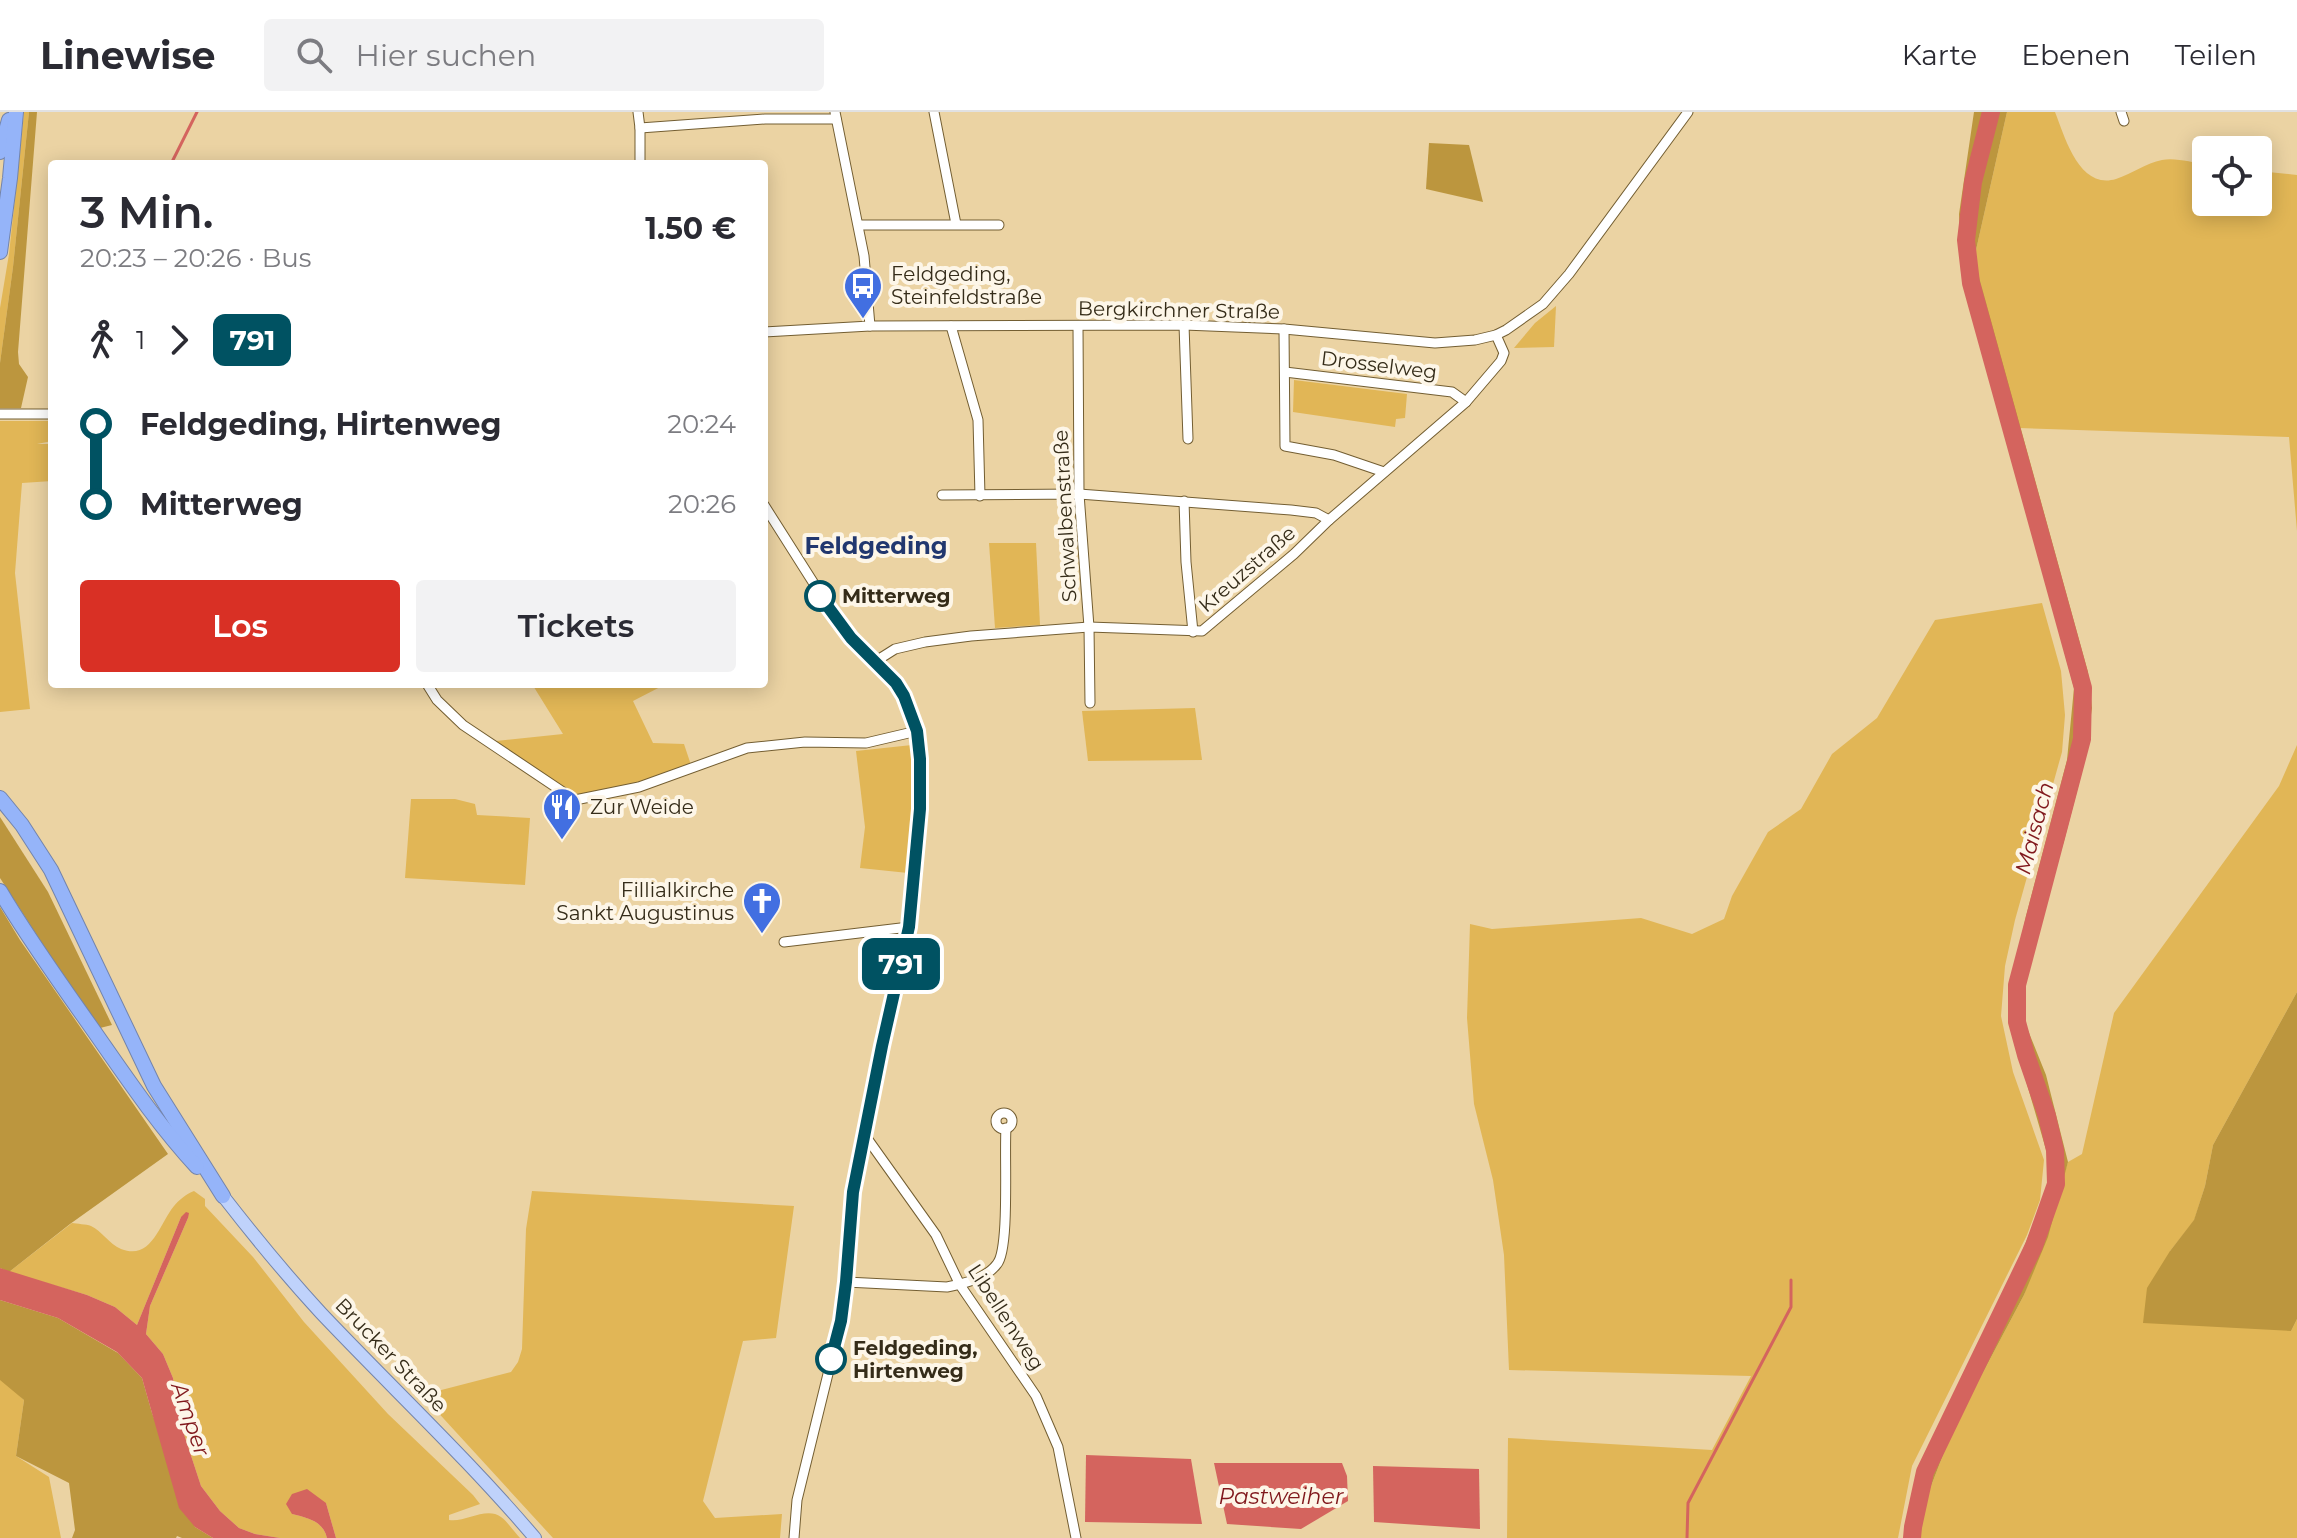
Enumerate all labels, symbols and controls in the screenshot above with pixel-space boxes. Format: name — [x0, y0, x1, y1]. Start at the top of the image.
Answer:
search box — [264, 19, 824, 91]
text: Linewise — [40, 32, 216, 79]
icon: search — [292, 33, 336, 77]
text: Hier suchen — [356, 37, 536, 74]
text: Karte — [1902, 38, 1977, 72]
text: Ebenen — [2021, 38, 2131, 72]
text: Teilen — [2175, 38, 2257, 72]
map controls — [2192, 136, 2272, 216]
button: locate — [2192, 136, 2272, 216]
text: 3 Min. — [80, 185, 213, 239]
text: 1.50 € — [645, 210, 736, 247]
text: 20:23 – 20:26 · Bus — [80, 242, 311, 274]
place label: Feldgeding, Steinfeldstraße — [891, 262, 1042, 309]
bus stop icon: Feldgeding, Steinfeldstraße — [842, 265, 884, 320]
street label: Bergkirchner Straße — [1078, 296, 1280, 324]
icon: walk — [80, 318, 124, 362]
icon: forward — [157, 318, 201, 362]
text: 791 — [229, 323, 275, 357]
text: 1 — [136, 324, 145, 356]
street label: Drosselweg — [1320, 346, 1438, 384]
text: Feldgeding, Hirtenweg — [140, 406, 502, 443]
text: 20:24 — [667, 408, 736, 440]
street label: Schwalbenstraße — [1049, 429, 1081, 603]
text: Mitterweg — [140, 486, 303, 523]
text: 20:26 — [668, 488, 736, 520]
street label: Kreuzstraße — [1194, 521, 1300, 617]
district label: Feldgeding — [804, 531, 948, 560]
button: Los — [80, 580, 400, 672]
button: Tickets — [416, 580, 736, 672]
marker: Mitterweg — [805, 581, 835, 611]
place label: Mitterweg — [842, 584, 951, 608]
water label: Maisach — [2009, 779, 2060, 877]
restaurant icon: Zur Weide — [541, 786, 583, 841]
place label: Zur Weide — [590, 795, 694, 819]
place label: Fillialkirche Sankt Augustinus — [556, 878, 734, 925]
church icon: Fillialkirche Sankt Augustinus — [741, 880, 783, 935]
line badge: 791 — [855, 938, 947, 990]
text: 791 — [878, 947, 924, 981]
street label: Libellenweg — [963, 1259, 1049, 1375]
street label: Brucker Straße — [330, 1293, 452, 1417]
place label: Feldgeding, Hirtenweg — [853, 1336, 978, 1383]
marker: Feldgeding, Hirtenweg — [816, 1344, 846, 1374]
water label: Amper — [165, 1377, 216, 1461]
water label: Pastweiher — [1218, 1483, 1345, 1510]

